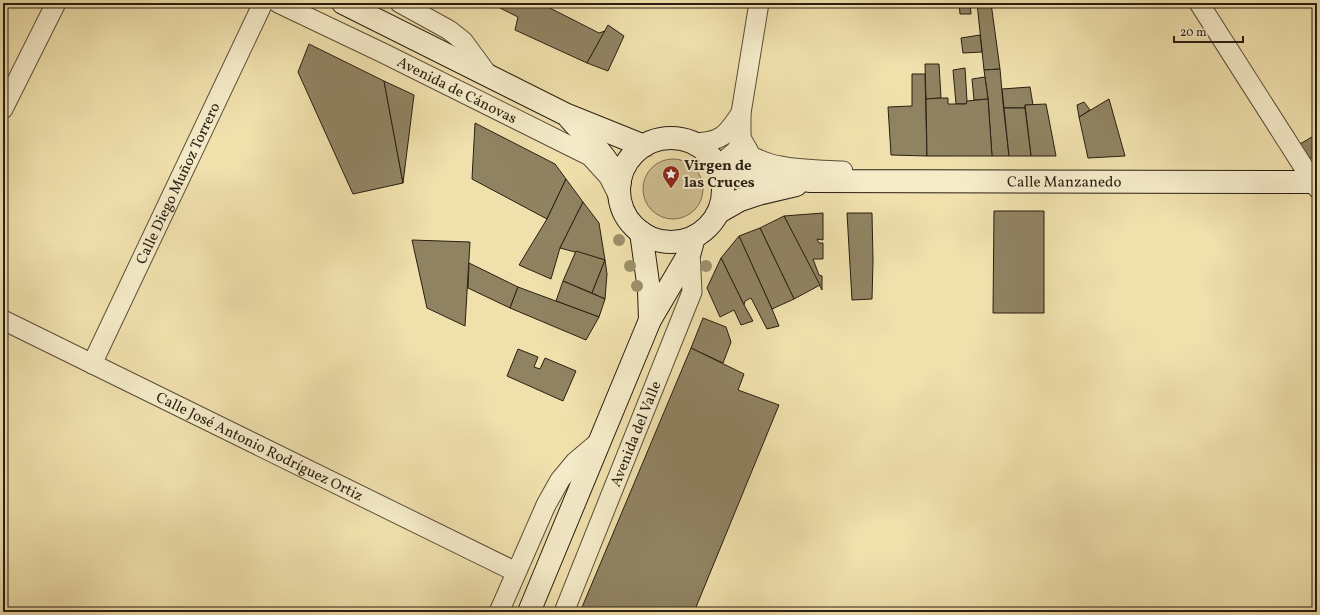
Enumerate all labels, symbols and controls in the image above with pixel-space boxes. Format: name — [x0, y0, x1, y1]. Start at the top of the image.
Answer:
scale bar — [1174, 18, 1243, 44]
text: 20 m — [1180, 25, 1207, 41]
street label: Avenida de Cánovas — [393, 52, 520, 130]
street label: Calle Diego Muñoz Torrero — [132, 100, 226, 268]
place label: Virgen de las Cruces — [684, 156, 755, 194]
place icon: Virgen de las Cruces — [661, 164, 681, 189]
street label: Calle Manzanedo — [1007, 172, 1122, 194]
street label: Avenida del Valle — [606, 378, 667, 490]
street label: Calle José Antonio Rodríguez Ortiz — [152, 388, 366, 507]

